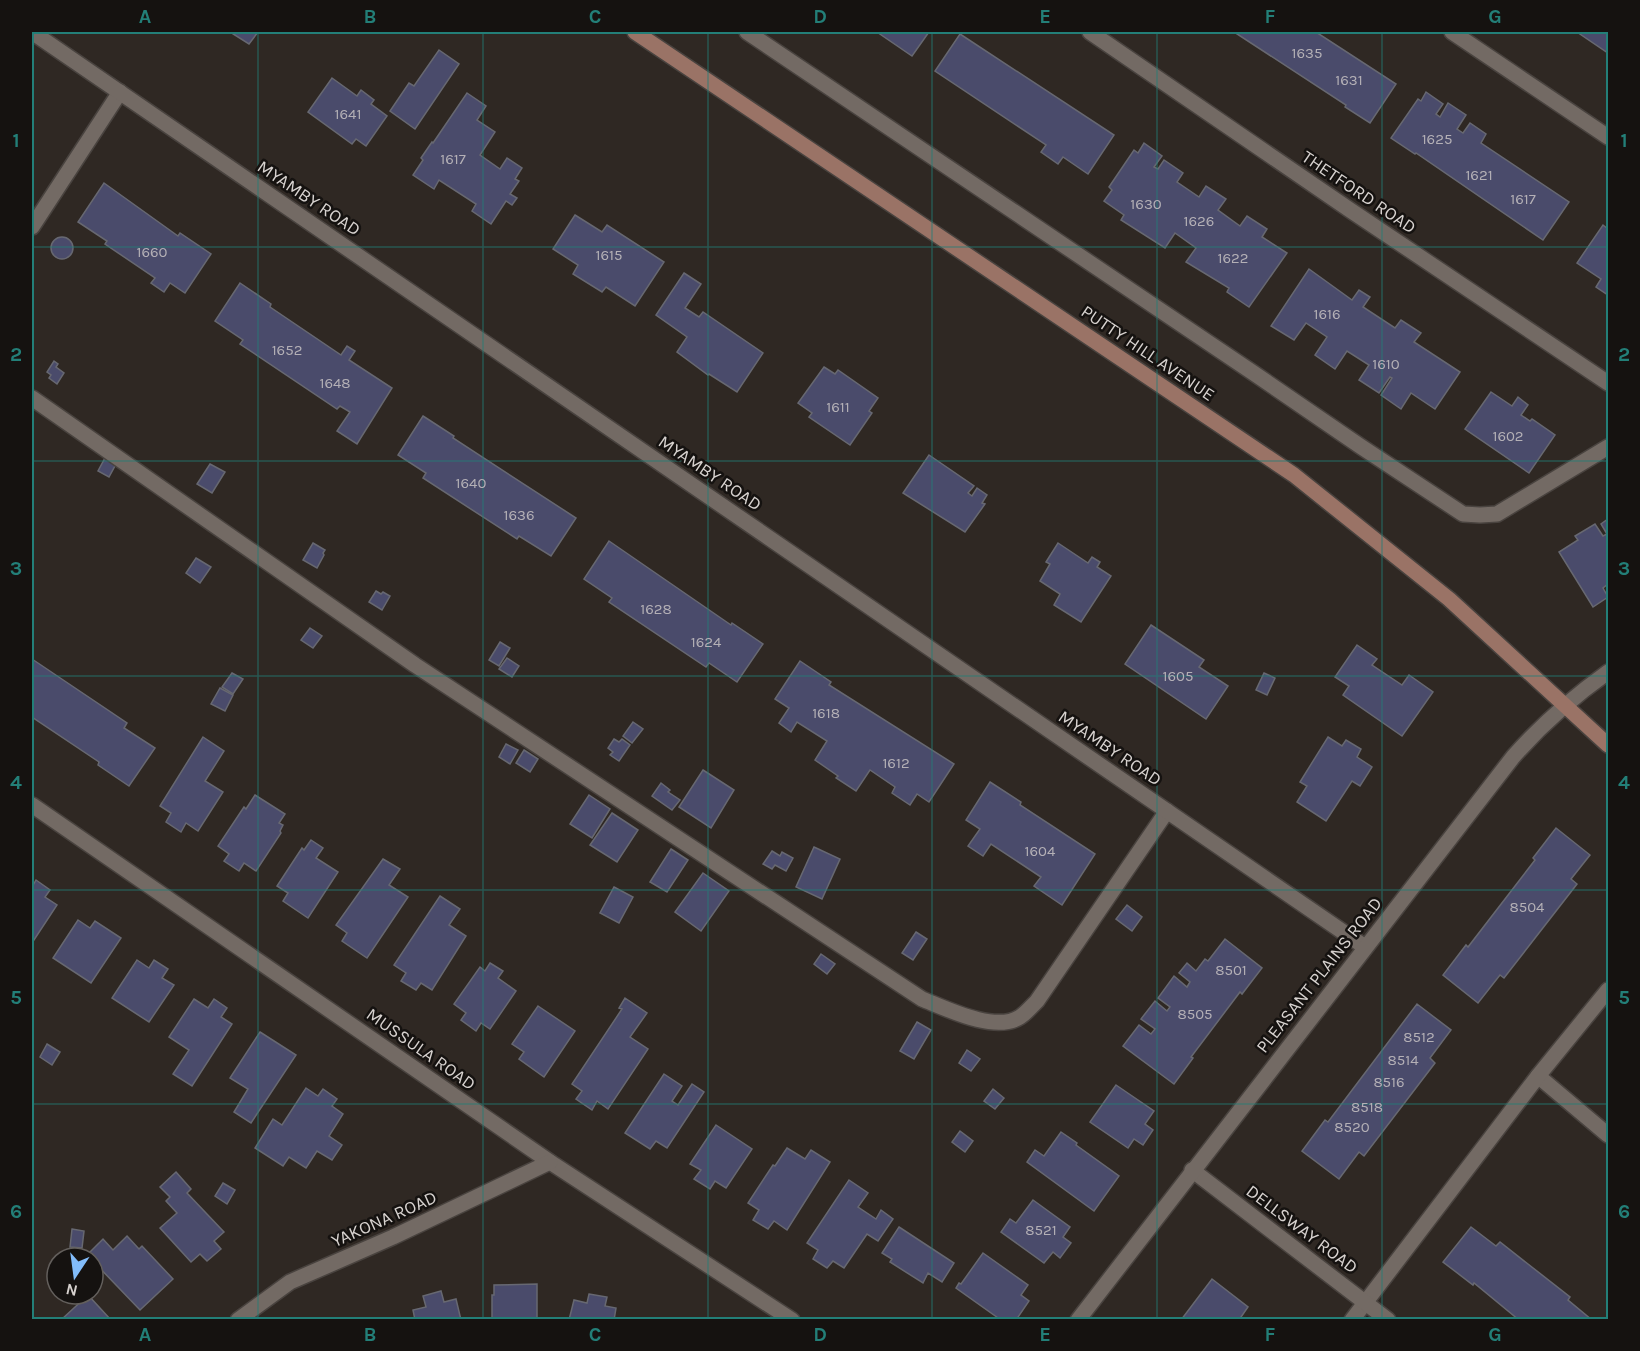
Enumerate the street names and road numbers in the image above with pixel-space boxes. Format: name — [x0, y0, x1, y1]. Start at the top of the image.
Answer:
street label: THETFORD ROAD — [1298, 146, 1420, 238]
street label: MYAMBY ROAD — [253, 155, 365, 241]
street label: PUTTY HILL AVENUE — [1077, 300, 1219, 406]
street label: MYAMBY ROAD — [654, 430, 766, 516]
street label: MYAMBY ROAD — [1054, 705, 1166, 791]
street label: PLEASANT PLAINS ROAD — [1251, 893, 1387, 1057]
street label: MUSSULA ROAD — [362, 1003, 480, 1095]
street label: DELLSWAY ROAD — [1242, 1180, 1362, 1278]
street label: YAKONA ROAD — [328, 1186, 440, 1252]

